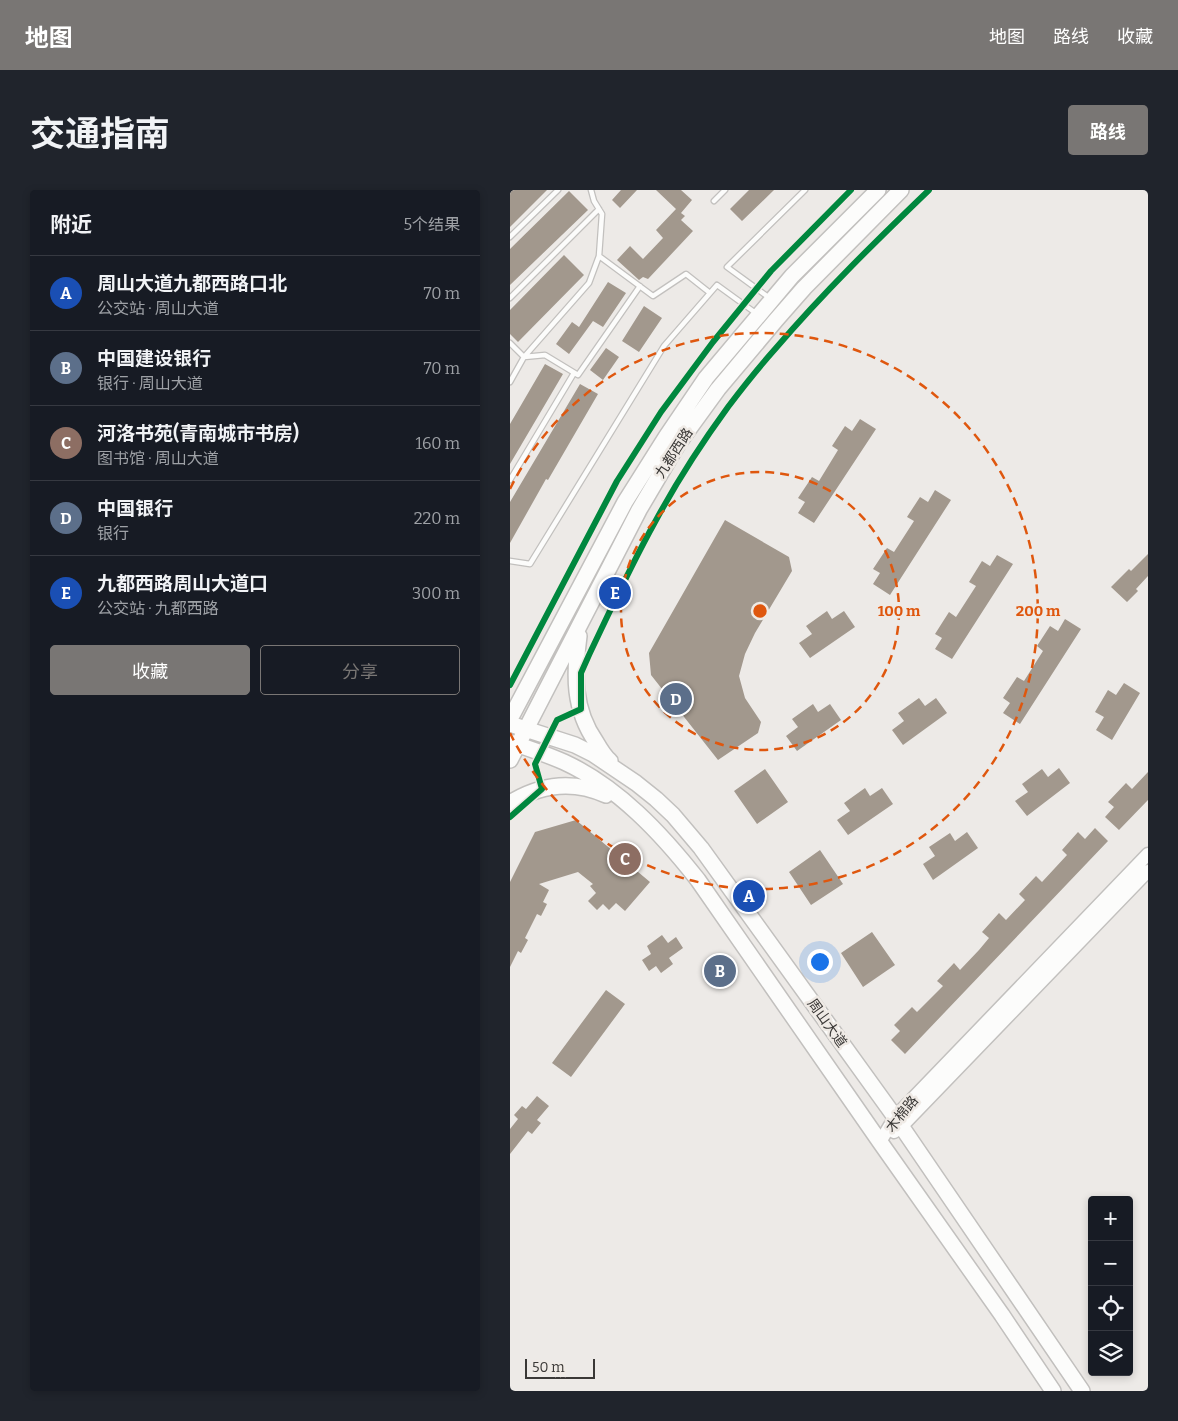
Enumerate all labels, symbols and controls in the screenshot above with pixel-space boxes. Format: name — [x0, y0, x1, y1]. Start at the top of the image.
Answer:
text: 地图 — [25, 24, 73, 52]
text: 地图 — [989, 26, 1025, 48]
text: 路线 — [1053, 26, 1089, 48]
text: 收藏 — [1117, 26, 1153, 48]
button: 路线 — [1068, 105, 1148, 155]
text: 交通指南 — [30, 113, 170, 155]
text: 附近 — [50, 212, 92, 238]
text: 5个结果 — [403, 215, 460, 234]
text: 周山大道九都西路口北 — [97, 272, 287, 295]
text: A — [60, 284, 72, 303]
text: 70 m — [424, 284, 460, 303]
text: 公交站 · 周山大道 — [97, 299, 219, 318]
text: 中国建设银行 — [97, 347, 211, 370]
text: B — [61, 359, 71, 378]
text: 70 m — [424, 359, 460, 378]
text: 银行 · 周山大道 — [97, 374, 203, 393]
text: 河洛书苑(青南城市书房) — [97, 422, 299, 445]
street label: 九都西路 — [652, 425, 696, 481]
text: C — [61, 434, 71, 453]
text: 160 m — [415, 434, 460, 453]
text: 图书馆 · 周山大道 — [97, 449, 219, 468]
text: 中国银行 — [97, 497, 173, 520]
text: D — [60, 509, 72, 528]
text: 220 m — [414, 509, 460, 528]
text: 银行 — [97, 524, 129, 543]
text: 九都西路周山大道口 — [97, 572, 268, 595]
pin: E — [599, 574, 631, 612]
text: E — [61, 584, 71, 603]
text: 300 m — [412, 584, 460, 603]
text: 公交站 · 九都西路 — [97, 599, 219, 618]
centre of rings — [751, 602, 769, 620]
text: 100 m — [878, 602, 921, 620]
text: 200 m — [1016, 602, 1061, 620]
button: 收藏 — [50, 645, 250, 695]
button: 分享 — [260, 645, 460, 695]
pin: D — [660, 680, 692, 718]
pin: C — [609, 840, 641, 878]
pin: A — [733, 877, 765, 915]
your location — [807, 949, 833, 975]
pin: B — [704, 952, 736, 990]
street label: 周山大道 — [804, 995, 850, 1051]
street label: 木棉路 — [882, 1092, 922, 1136]
map controls — [1088, 1196, 1133, 1376]
button: + — [1088, 1196, 1133, 1241]
button: − — [1088, 1241, 1133, 1286]
button: locate — [1088, 1286, 1133, 1331]
button: layers — [1088, 1331, 1133, 1376]
scale bar — [525, 1356, 595, 1379]
text: 50 m — [532, 1359, 565, 1376]

